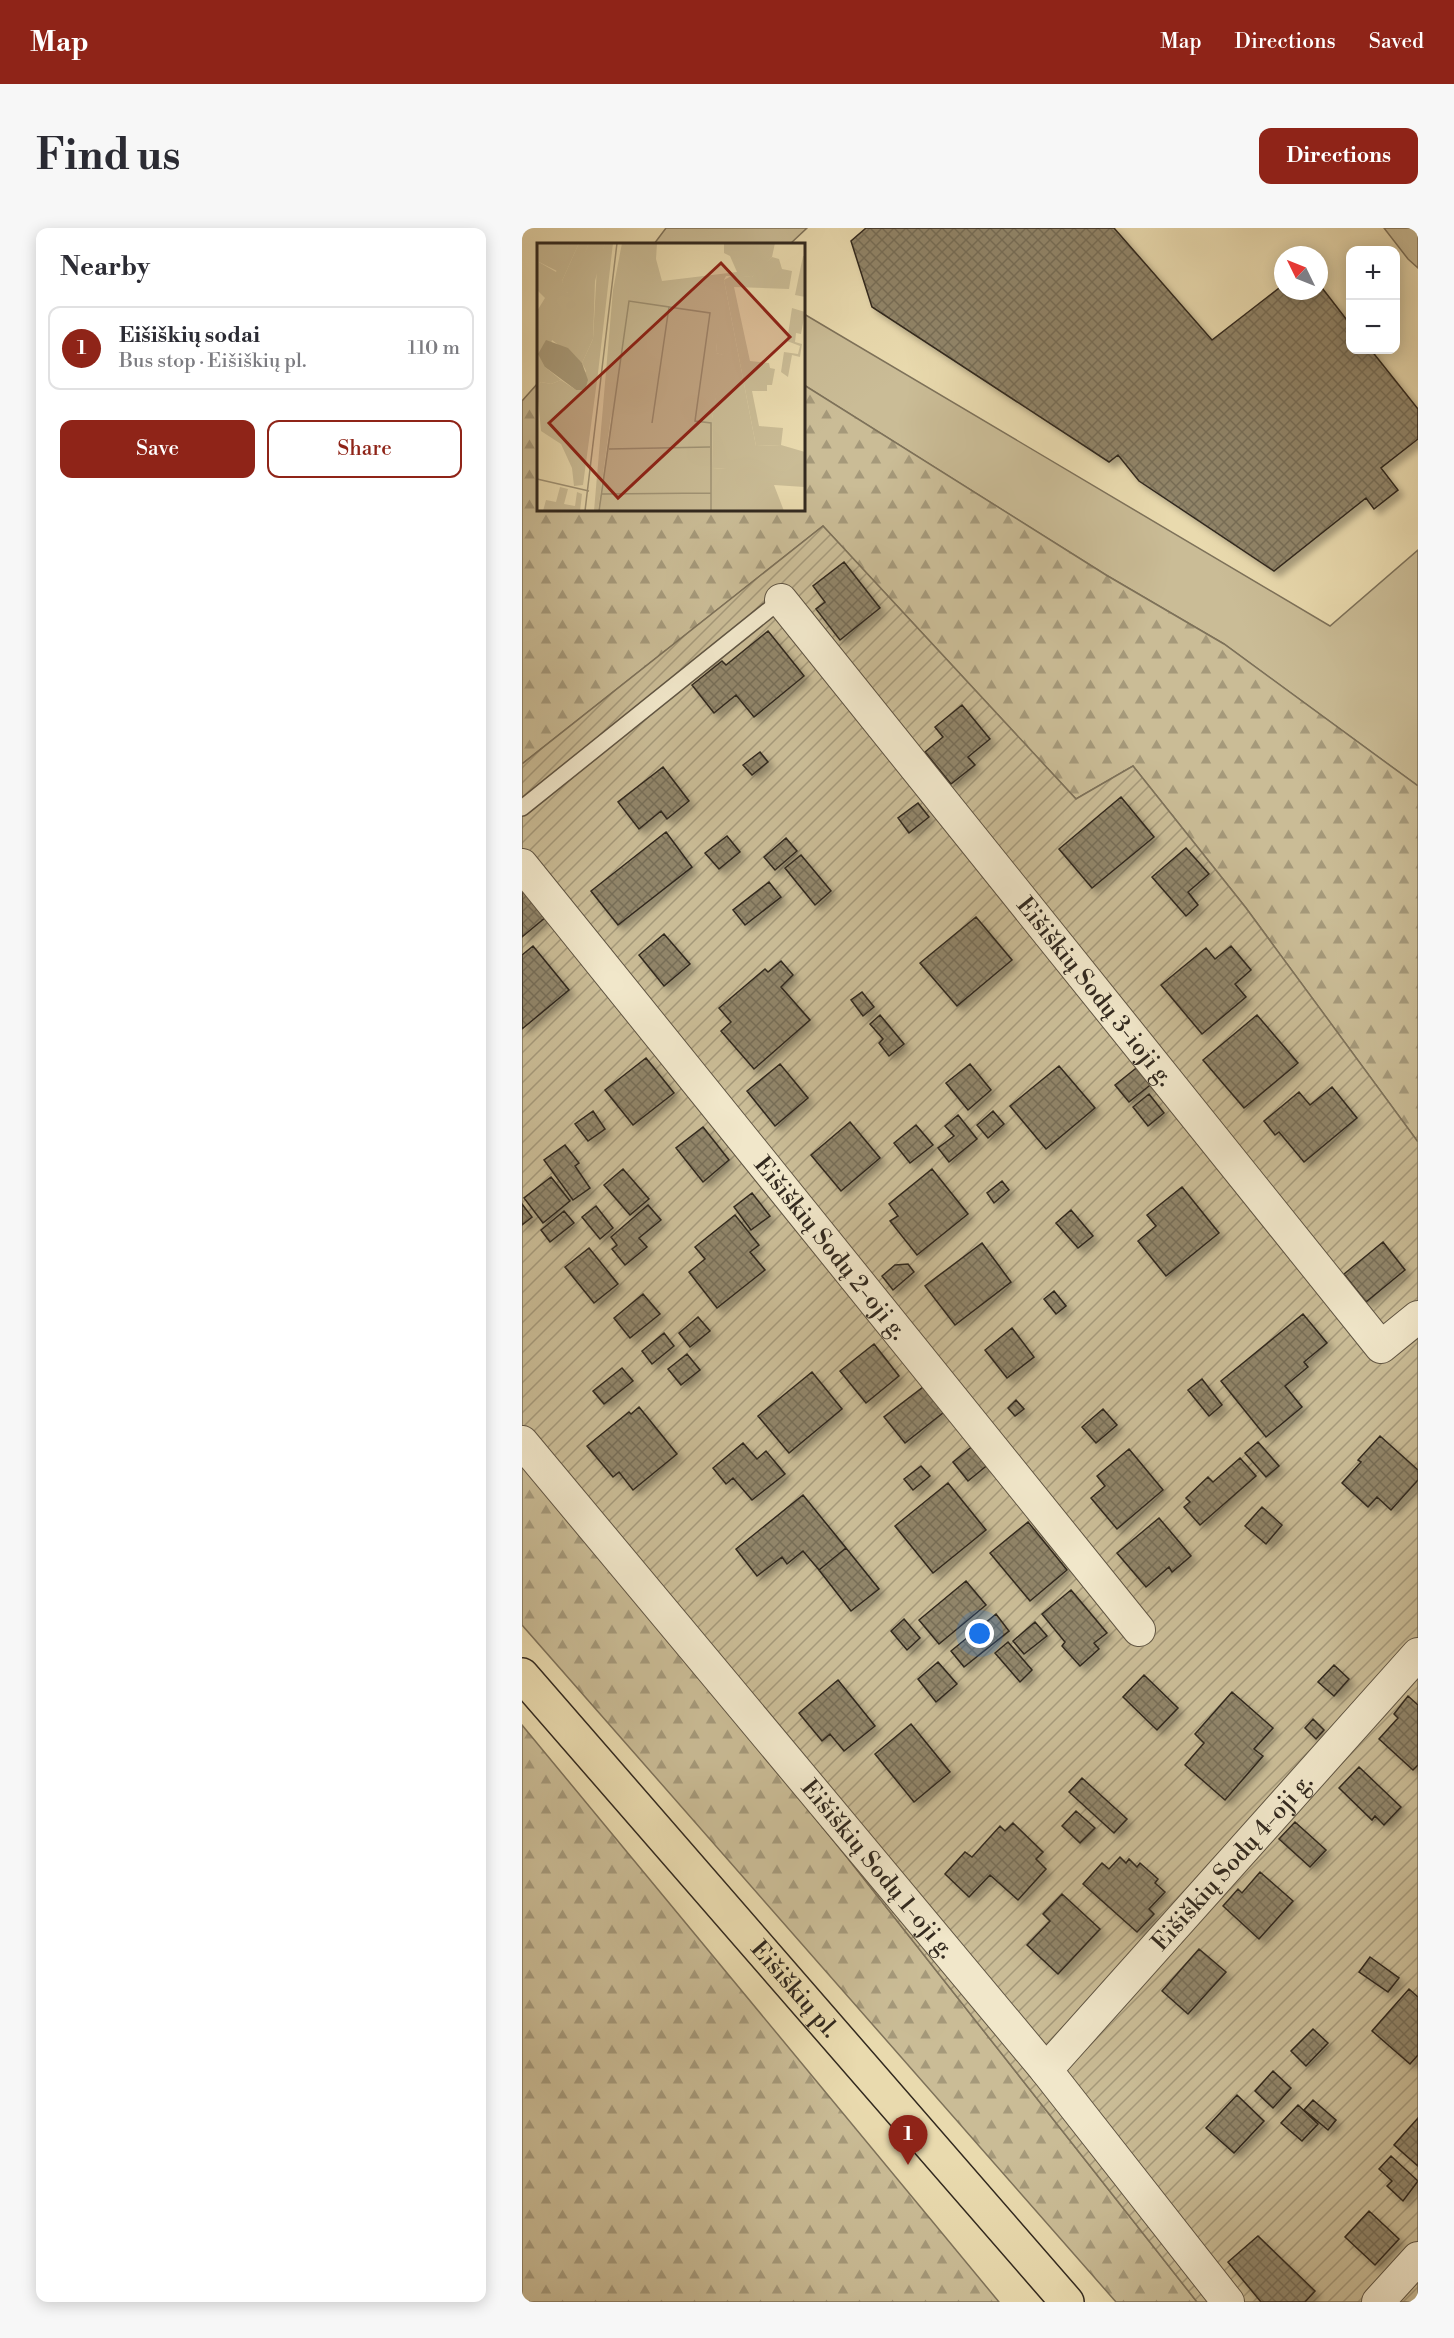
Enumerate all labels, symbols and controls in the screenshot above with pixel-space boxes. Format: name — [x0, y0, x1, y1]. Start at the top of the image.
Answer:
text: Map — [30, 25, 89, 60]
text: Map — [1160, 29, 1202, 55]
text: Directions — [1235, 29, 1336, 55]
text: Saved — [1369, 29, 1424, 55]
button: Directions — [1259, 128, 1418, 184]
text: Find us — [36, 130, 180, 183]
inset map — [537, 243, 806, 512]
north arrow — [1274, 246, 1328, 300]
map controls — [1346, 246, 1400, 354]
button: + — [1346, 246, 1400, 300]
text: Nearby — [60, 251, 150, 283]
button: − — [1346, 300, 1400, 354]
text: Eišiškių sodai — [119, 322, 260, 349]
text: 1 — [77, 336, 86, 361]
text: 110 m — [408, 336, 460, 361]
text: Bus stop · Eišiškių pl. — [119, 349, 307, 374]
button: Save — [60, 420, 255, 478]
button: Share — [267, 420, 462, 478]
street label: Eišiškių Sodų 3-ioji g. — [1009, 891, 1180, 1093]
street label: Eišiškių Sodų 2-oji g. — [747, 1151, 913, 1346]
your location — [965, 1619, 994, 1648]
street label: Eišiškių Sodų 4-oji g. — [1146, 1768, 1320, 1958]
street label: Eišiškių Sodų 1-oji g. — [794, 1774, 961, 1965]
street label: Eišiškių pl. — [744, 1935, 845, 2044]
pin: 1 — [888, 2116, 928, 2165]

